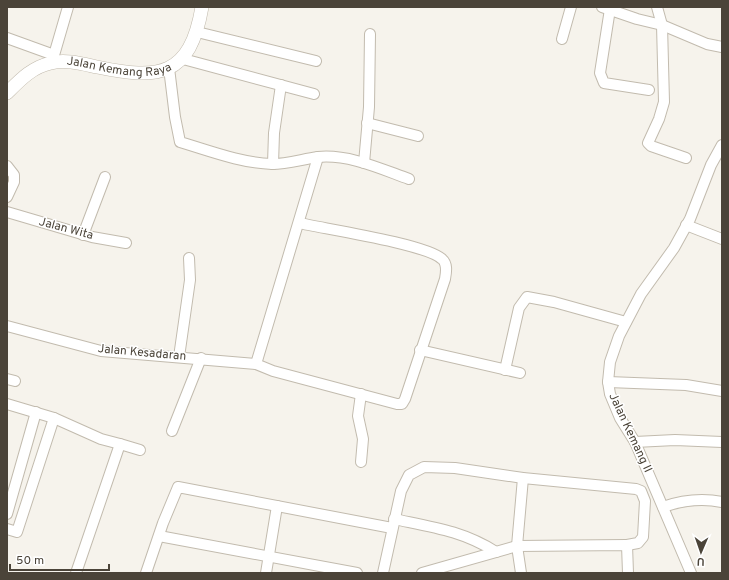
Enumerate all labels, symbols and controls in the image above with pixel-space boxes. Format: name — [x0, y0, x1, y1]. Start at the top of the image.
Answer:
street label: Jalan Kemang Raya — [66, 54, 174, 81]
street label: Jalan Wita — [37, 214, 95, 244]
street label: Jalan Kesadaran — [97, 341, 187, 365]
street label: Jalan Kemang II — [605, 391, 655, 475]
north arrow — [681, 532, 721, 572]
scale bar — [10, 546, 109, 572]
text: 50 m — [16, 553, 44, 569]
text: U — [697, 554, 705, 568]

